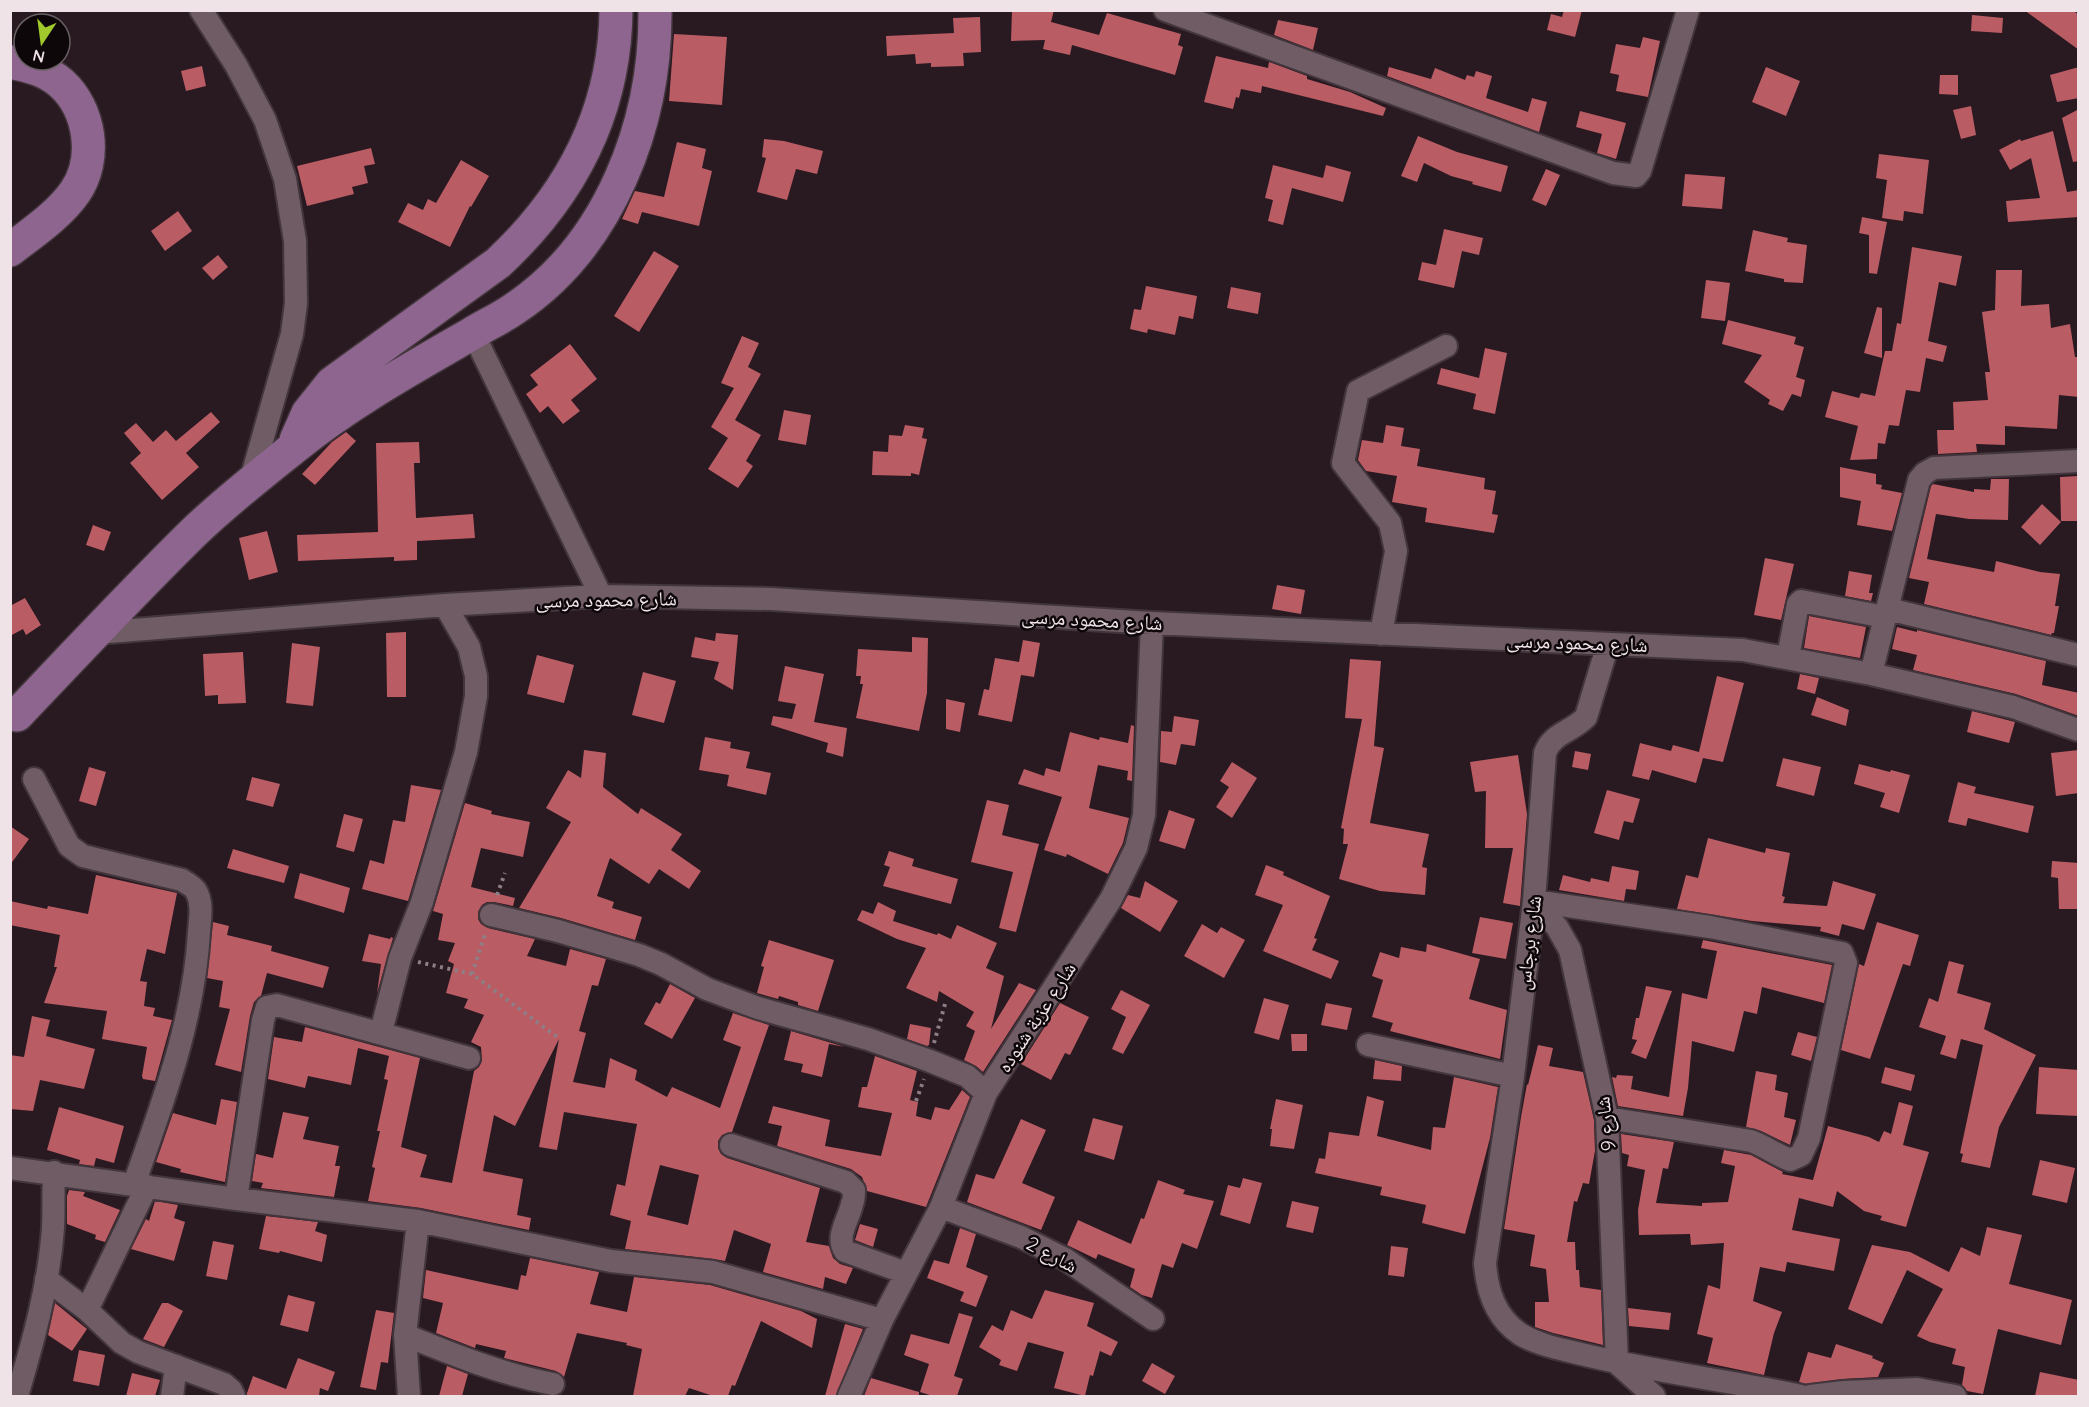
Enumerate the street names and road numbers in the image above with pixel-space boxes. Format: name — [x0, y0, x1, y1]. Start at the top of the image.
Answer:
street label: شارع محمود مرسى — [535, 585, 677, 614]
street label: شارع محمود مرسى — [1021, 603, 1163, 636]
street label: شارع محمود مرسى — [1506, 627, 1648, 658]
street label: شارع برجاس — [1510, 894, 1547, 992]
street label: شارع عزبة شنوده — [991, 957, 1082, 1077]
street label: شارع 9 — [1589, 1095, 1622, 1153]
street label: شارع 2 — [1022, 1230, 1082, 1279]

